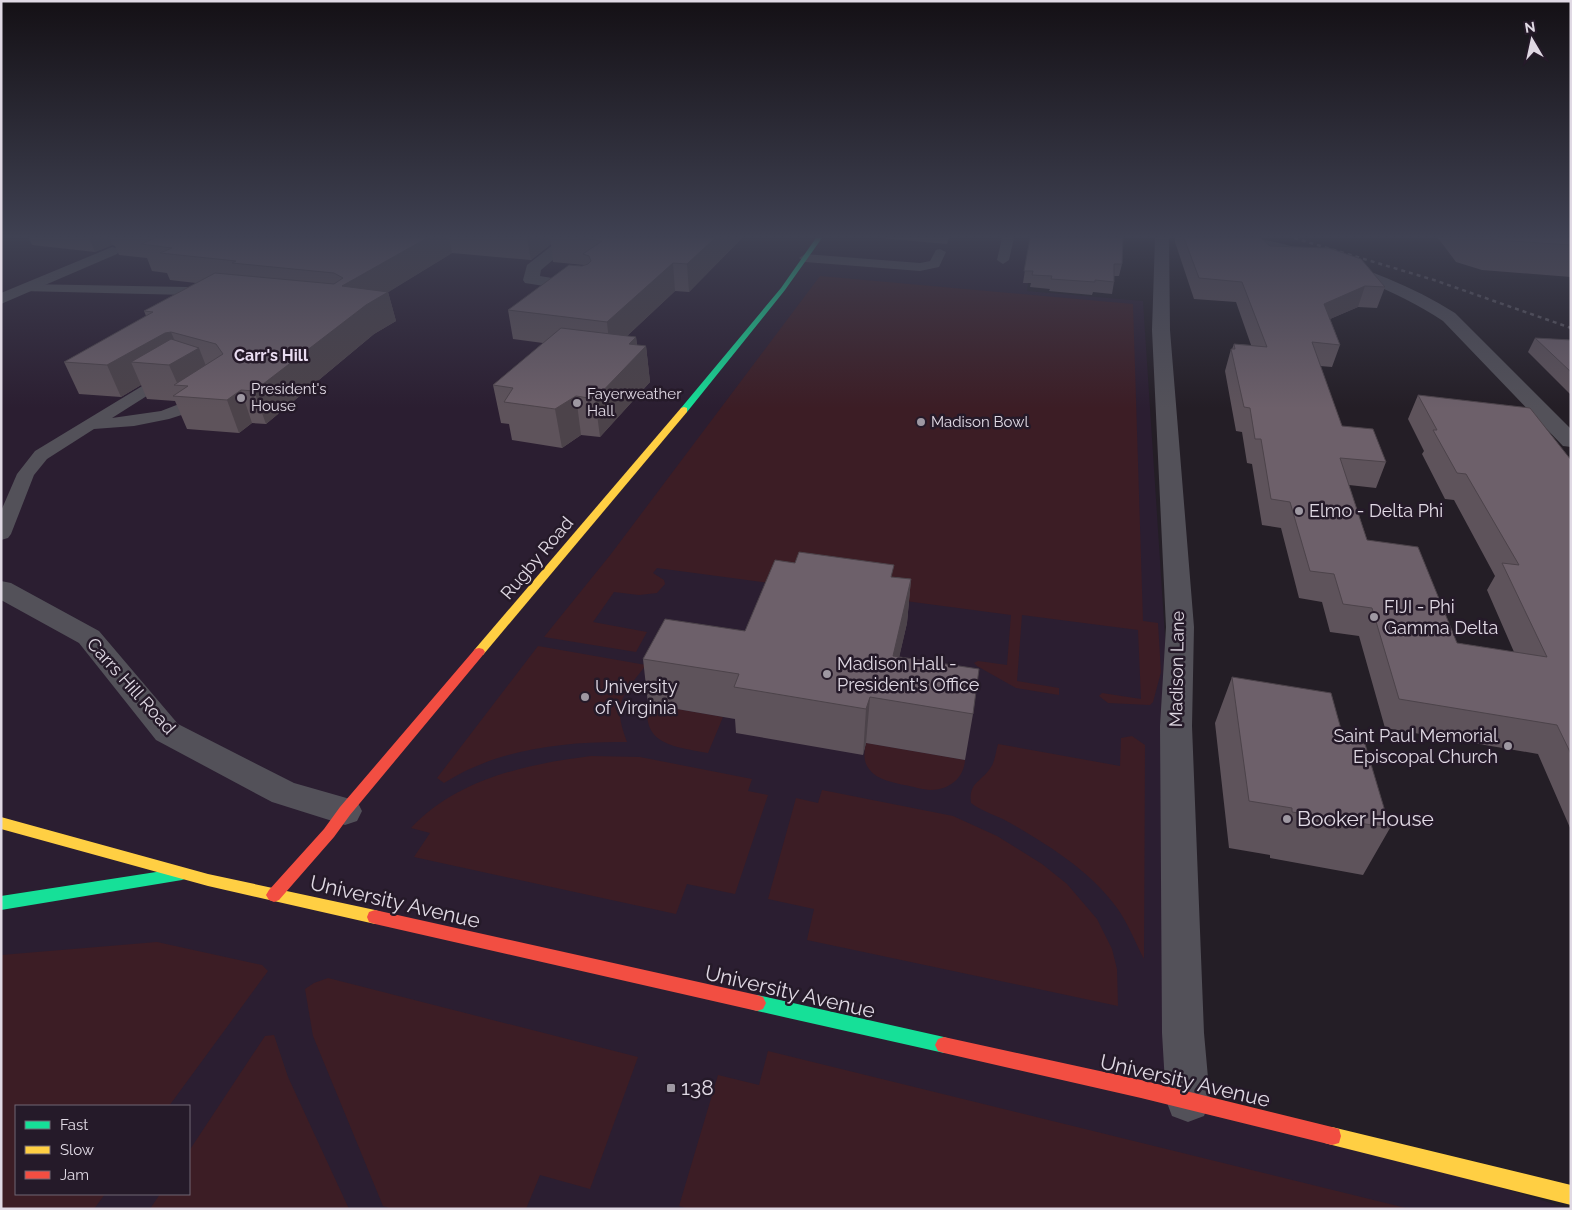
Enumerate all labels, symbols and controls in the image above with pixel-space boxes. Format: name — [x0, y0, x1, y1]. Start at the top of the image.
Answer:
north arrow — [1507, 15, 1557, 65]
text: N — [1523, 18, 1536, 36]
district label: Carr's Hill — [234, 346, 309, 365]
place label: President's House — [251, 380, 327, 415]
place label: Fayerweather Hall — [587, 385, 682, 420]
marker: President's House — [235, 392, 247, 404]
marker: Fayerweather Hall — [571, 397, 583, 409]
place label: Madison Bowl — [931, 413, 1029, 431]
marker: Madison Bowl — [915, 416, 927, 428]
place label: Elmo - Delta Phi — [1309, 500, 1443, 521]
marker: Elmo - Delta Phi — [1293, 505, 1305, 517]
street label: Rugby Road — [496, 512, 577, 603]
place label: FIJI - Phi Gamma Delta — [1384, 596, 1498, 638]
street label: Madison Lane — [1165, 610, 1188, 727]
marker: FIJI - Phi Gamma Delta — [1368, 611, 1380, 623]
street label: Carrs Hill Road — [83, 633, 180, 738]
place label: Madison Hall - President's Office — [837, 653, 980, 695]
marker: Madison Hall - President's Office — [821, 668, 833, 680]
place label: University of Virginia — [595, 676, 678, 718]
marker: University of Virginia — [579, 691, 591, 703]
place label: Saint Paul Memorial Episcopal Church — [1333, 725, 1498, 767]
marker: Saint Paul Memorial Episcopal Church — [1502, 740, 1514, 752]
place label: Booker House — [1297, 806, 1434, 831]
marker: Booker House — [1281, 813, 1293, 825]
street label: University Avenue — [308, 870, 483, 933]
street label: University Avenue — [703, 960, 878, 1023]
street label: University Avenue — [1098, 1049, 1273, 1112]
place label: 138 — [681, 1075, 714, 1100]
marker: 138 — [665, 1082, 677, 1094]
legend — [15, 1105, 190, 1195]
text: Fast — [60, 1116, 88, 1134]
text: Slow — [60, 1141, 94, 1159]
text: Jam — [60, 1166, 89, 1184]

